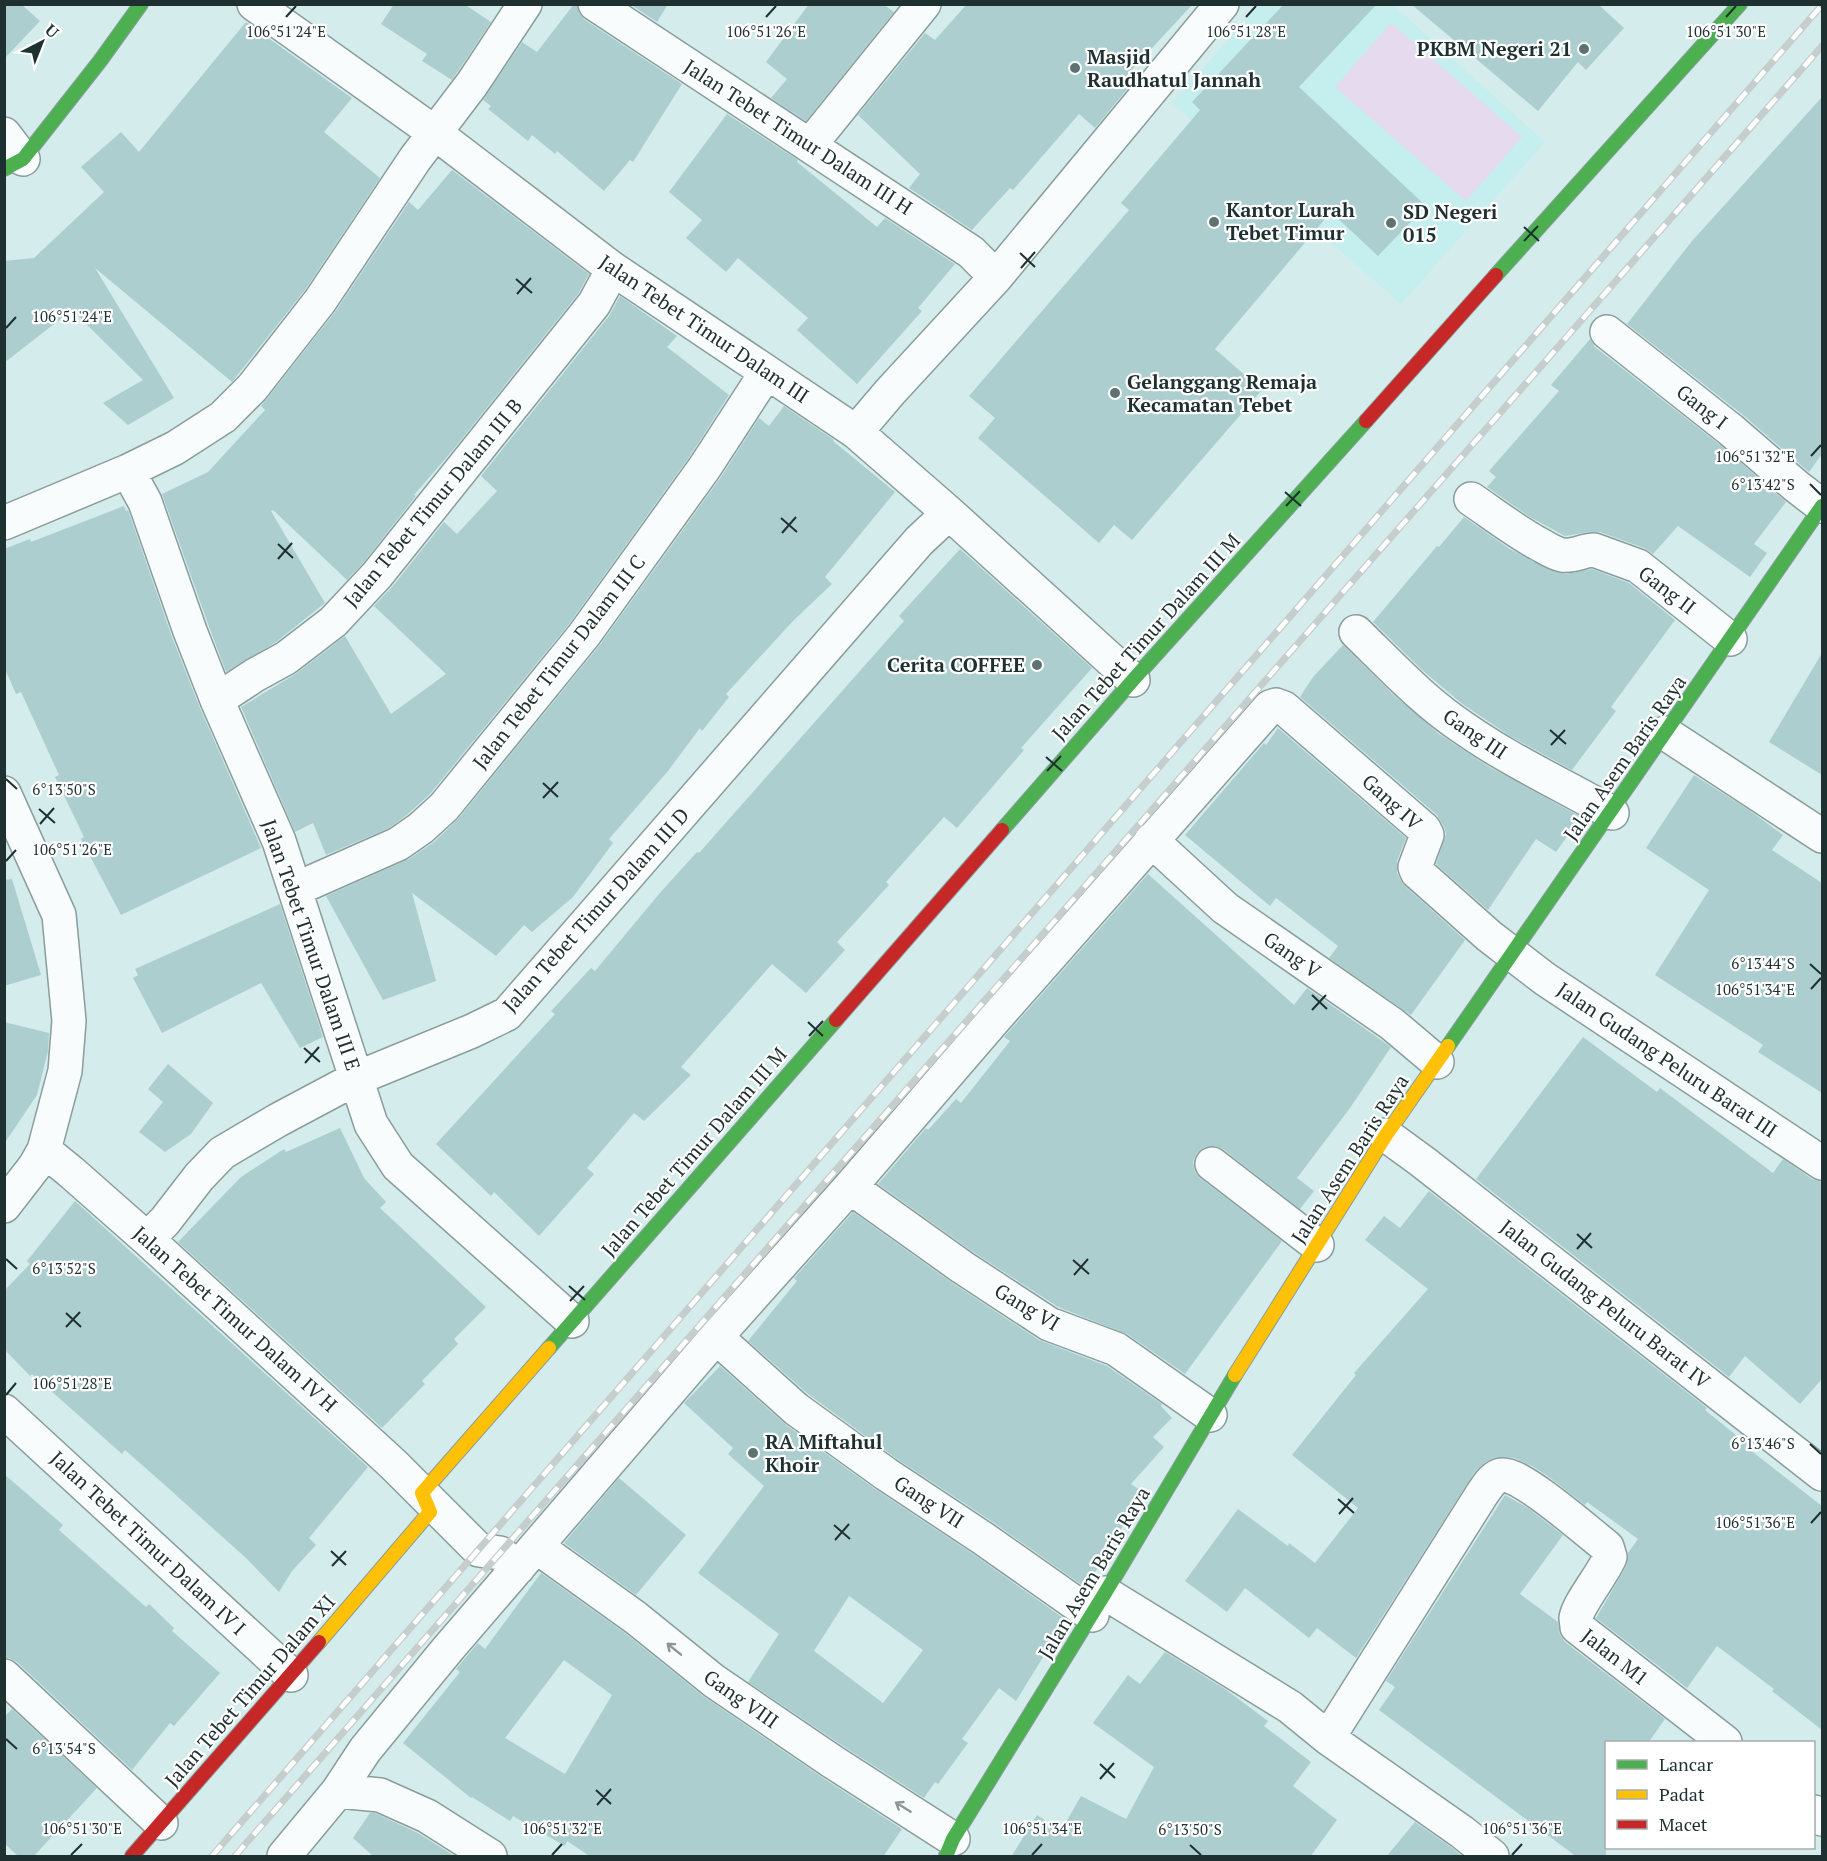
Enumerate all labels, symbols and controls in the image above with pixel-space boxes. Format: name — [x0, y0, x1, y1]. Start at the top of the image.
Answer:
north arrow — [12, 12, 72, 72]
text: U — [40, 19, 64, 43]
text: 106°51'24"E — [246, 21, 326, 41]
text: 106°51'26"E — [726, 21, 806, 41]
text: 106°51'28"E — [1206, 21, 1286, 41]
text: 106°51'30"E — [1686, 21, 1766, 41]
place label: PKBM Negeri 21 — [1417, 35, 1572, 62]
marker: PKBM Negeri 21 — [1577, 42, 1591, 56]
place label: Masjid Raudhatul Jannah — [1087, 43, 1261, 93]
street label: Jalan Tebet Timur Dalam III H — [679, 53, 918, 221]
marker: Masjid Raudhatul Jannah — [1068, 61, 1082, 75]
place label: Kantor Lurah Tebet Timur — [1226, 196, 1355, 246]
place label: SD Negeri 015 — [1403, 198, 1498, 248]
marker: Kantor Lurah Tebet Timur — [1207, 215, 1221, 229]
marker: SD Negeri 015 — [1384, 216, 1398, 230]
street label: Jalan Tebet Timur Dalam III — [594, 248, 814, 409]
text: 106°51'24"E — [32, 306, 112, 326]
place label: Gelanggang Remaja Kecamatan Tebet — [1127, 368, 1317, 418]
street label: Gang I — [1671, 378, 1734, 435]
marker: Gelanggang Remaja Kecamatan Tebet — [1108, 386, 1122, 400]
street label: Jalan Tebet Timur Dalam III B — [337, 393, 528, 613]
text: 106°51'32"E — [1715, 446, 1795, 466]
text: 6°13'42"S — [1731, 474, 1795, 494]
street label: Jalan Tebet Timur Dalam III M — [1045, 527, 1246, 746]
street label: Jalan Tebet Timur Dalam III C — [466, 549, 651, 775]
street label: Gang II — [1633, 559, 1701, 620]
place label: Cerita COFFEE — [887, 651, 1025, 678]
marker: Cerita COFFEE — [1030, 658, 1044, 672]
street label: Jalan Asem Baris Raya — [1557, 669, 1692, 846]
street label: Gang III — [1438, 702, 1513, 765]
street label: Gang IV — [1357, 768, 1428, 836]
text: 6°13'50"S — [32, 779, 96, 799]
street label: Jalan Tebet Timur Dalam III D — [496, 802, 695, 1018]
street label: Jalan Tebet Timur Dalam III E — [256, 816, 367, 1074]
text: 106°51'26"E — [32, 839, 112, 859]
street label: Gang V — [1258, 925, 1327, 984]
text: 6°13'44"S — [1731, 953, 1795, 973]
street label: Jalan Gudang Peluru Barat III — [1552, 976, 1783, 1143]
text: 106°51'34"E — [1715, 979, 1795, 999]
street label: Jalan Tebet Timur Dalam III M — [595, 1041, 792, 1262]
street label: Jalan Asem Baris Raya — [1285, 1069, 1414, 1249]
street label: Jalan Gudang Peluru Barat IV — [1495, 1213, 1716, 1394]
street label: Jalan Tebet Timur Dalam IV H — [127, 1220, 343, 1418]
text: 6°13'52"S — [32, 1258, 96, 1278]
street label: Gang VI — [990, 1277, 1065, 1336]
text: 106°51'28"E — [32, 1373, 112, 1393]
place label: RA Miftahul Khoir — [765, 1428, 883, 1478]
text: 6°13'46"S — [1731, 1433, 1795, 1453]
street label: Jalan Tebet Timur Dalam IV I — [45, 1445, 252, 1641]
marker: RA Miftahul Khoir — [746, 1446, 760, 1460]
street label: Gang VII — [889, 1469, 969, 1534]
street label: Jalan Asem Baris Raya — [1031, 1482, 1156, 1664]
text: 106°51'36"E — [1715, 1512, 1795, 1532]
street label: Jalan Tebet Timur Dalam XI — [158, 1589, 341, 1793]
street label: Jalan M1 — [1576, 1622, 1654, 1691]
one-way arrow — [666, 1642, 682, 1655]
street label: Gang VIII — [699, 1663, 784, 1734]
text: 6°13'54"S — [32, 1738, 96, 1758]
legend — [1605, 1741, 1815, 1849]
text: Lancar — [1659, 1752, 1713, 1776]
text: Padat — [1659, 1782, 1705, 1806]
one-way arrow — [895, 1801, 912, 1813]
text: Macet — [1659, 1812, 1708, 1836]
text: 106°51'30"E — [42, 1818, 122, 1838]
text: 106°51'32"E — [522, 1818, 602, 1838]
text: 106°51'34"E — [1002, 1818, 1082, 1838]
text: 106°51'36"E — [1482, 1818, 1562, 1838]
text: 6°13'50"S — [1158, 1819, 1222, 1839]

